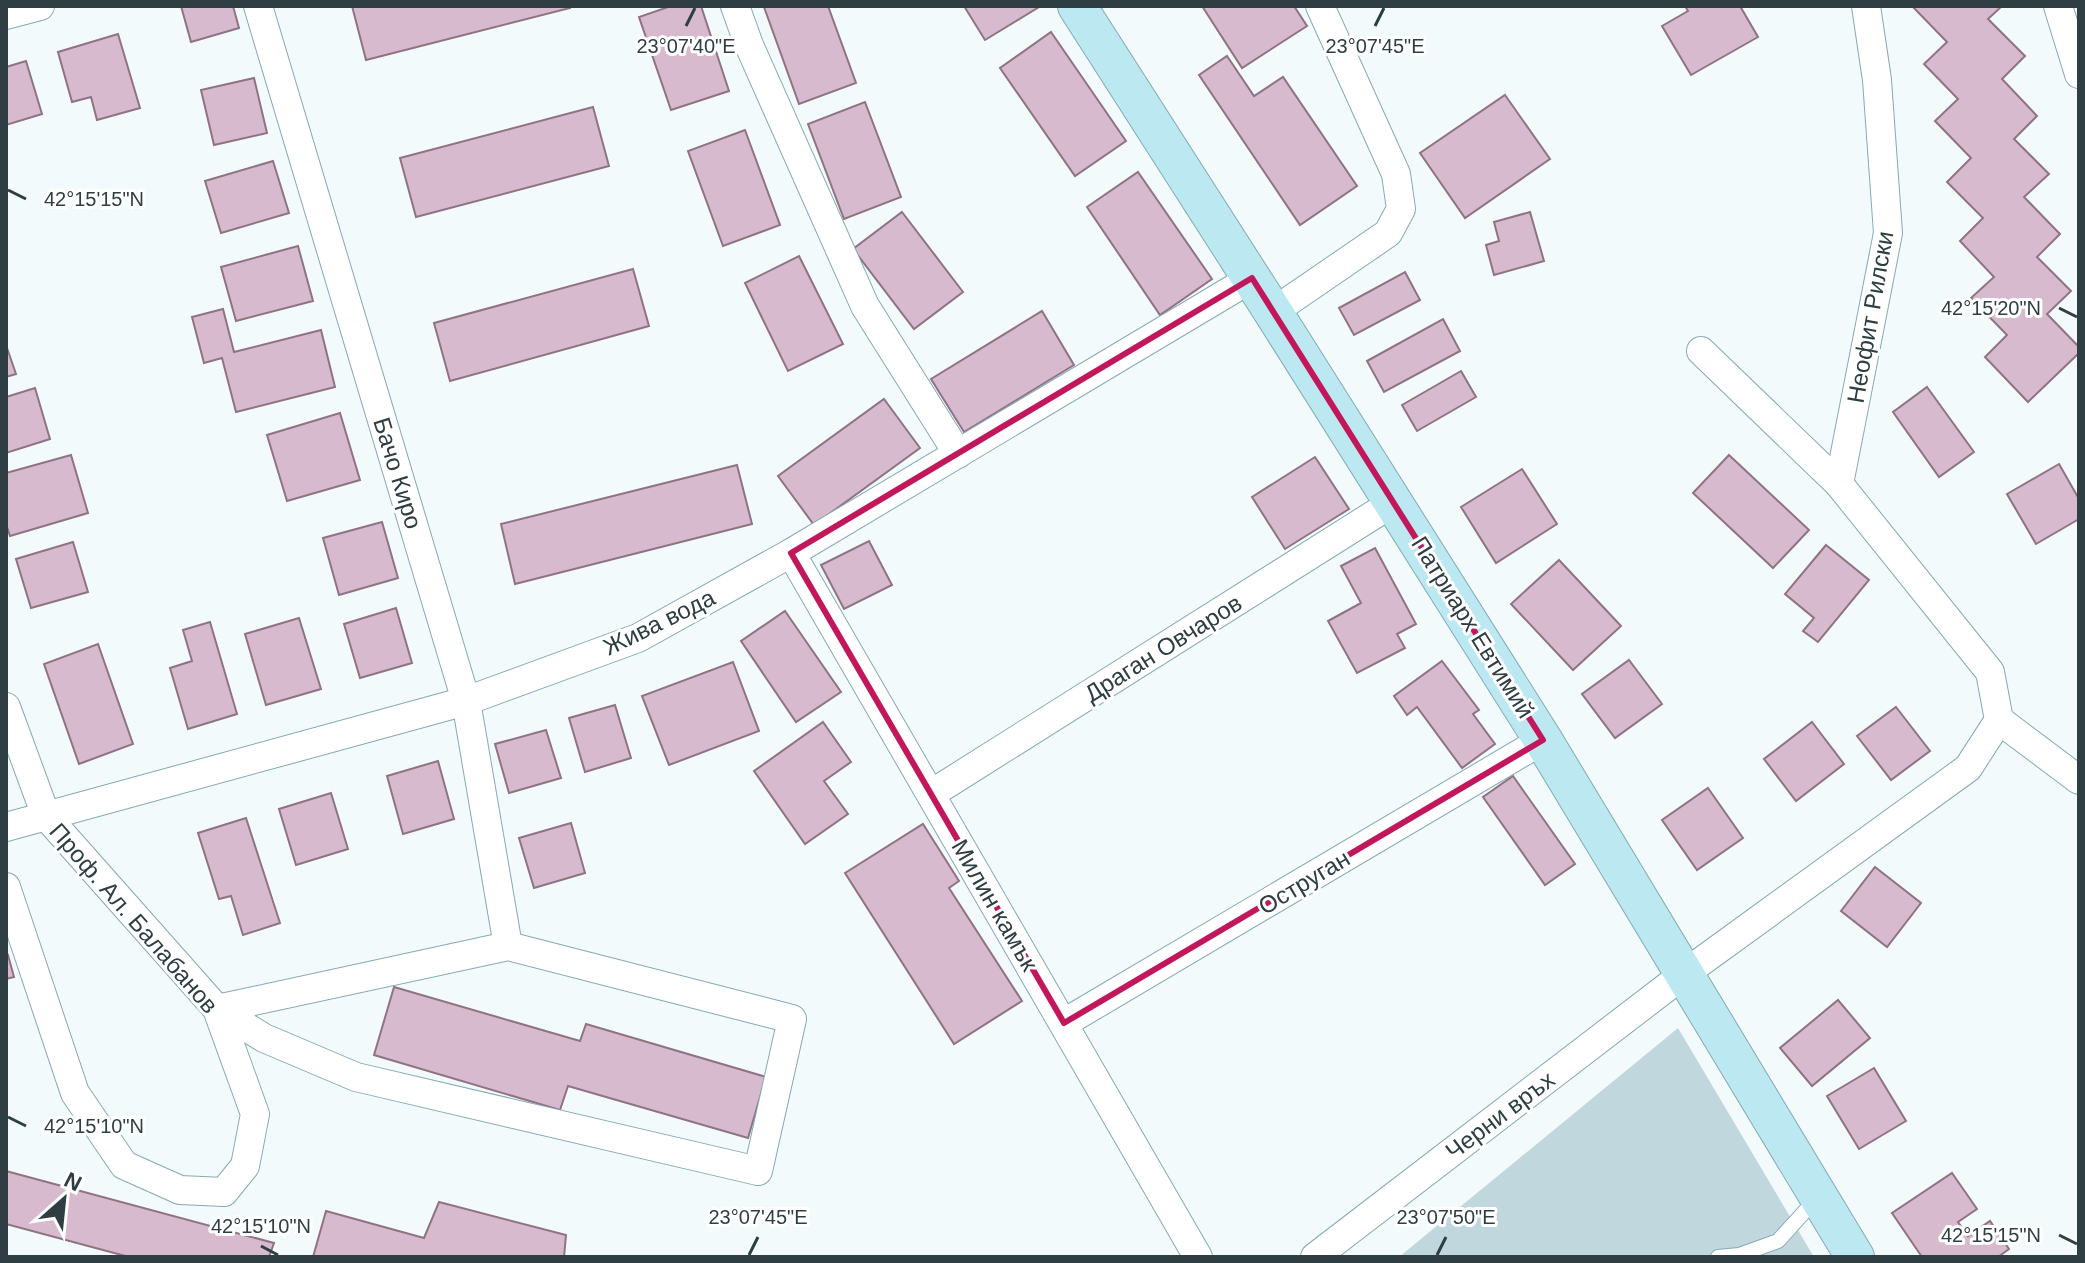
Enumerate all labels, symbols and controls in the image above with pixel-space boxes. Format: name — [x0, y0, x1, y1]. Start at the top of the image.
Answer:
text: 23°07'40"E — [637, 35, 736, 57]
text: 23°07'45"E — [1326, 35, 1425, 57]
text: 42°15'15"N — [44, 188, 144, 210]
street label: Неофит Рилски — [1842, 229, 1898, 405]
text: 42°15'20"N — [1941, 297, 2041, 319]
street label: Бачо Киро — [368, 414, 428, 532]
street label: Патриарх Евтимий — [1406, 531, 1540, 723]
street label: Жива вода — [599, 583, 720, 661]
street label: Драган Овчаров — [1079, 589, 1247, 707]
street label: Проф. Ал. Балабанов — [44, 818, 224, 1018]
street label: Милин камък — [947, 835, 1044, 976]
street label: Оструган — [1254, 844, 1354, 920]
street label: Черни връх — [1440, 1065, 1560, 1165]
text: 42°15'10"N — [44, 1115, 144, 1137]
north arrow — [24, 1159, 104, 1239]
text: N — [60, 1167, 86, 1196]
text: 23°07'45"E — [709, 1206, 808, 1228]
text: 23°07'50"E — [1397, 1206, 1496, 1228]
text: 42°15'10"N — [211, 1215, 311, 1237]
text: 42°15'15"N — [1941, 1224, 2041, 1246]

